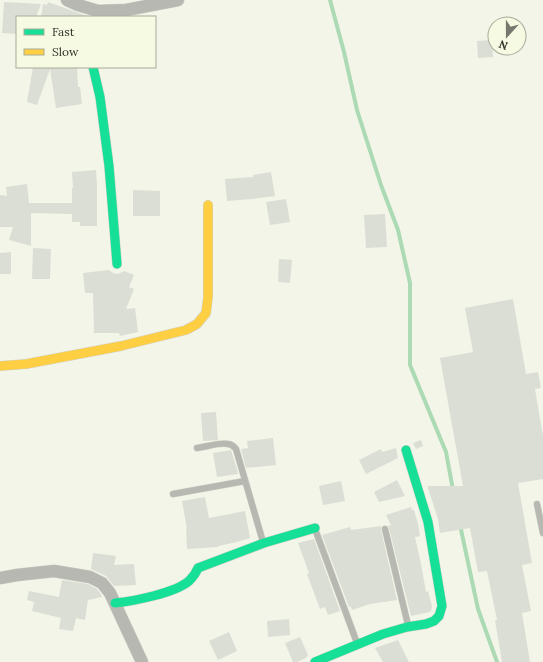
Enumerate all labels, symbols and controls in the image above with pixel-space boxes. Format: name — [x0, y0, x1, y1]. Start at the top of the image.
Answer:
legend — [16, 16, 156, 68]
north arrow — [487, 16, 527, 56]
text: Fast — [52, 24, 75, 39]
text: N — [496, 37, 510, 53]
text: Slow — [52, 44, 79, 59]

